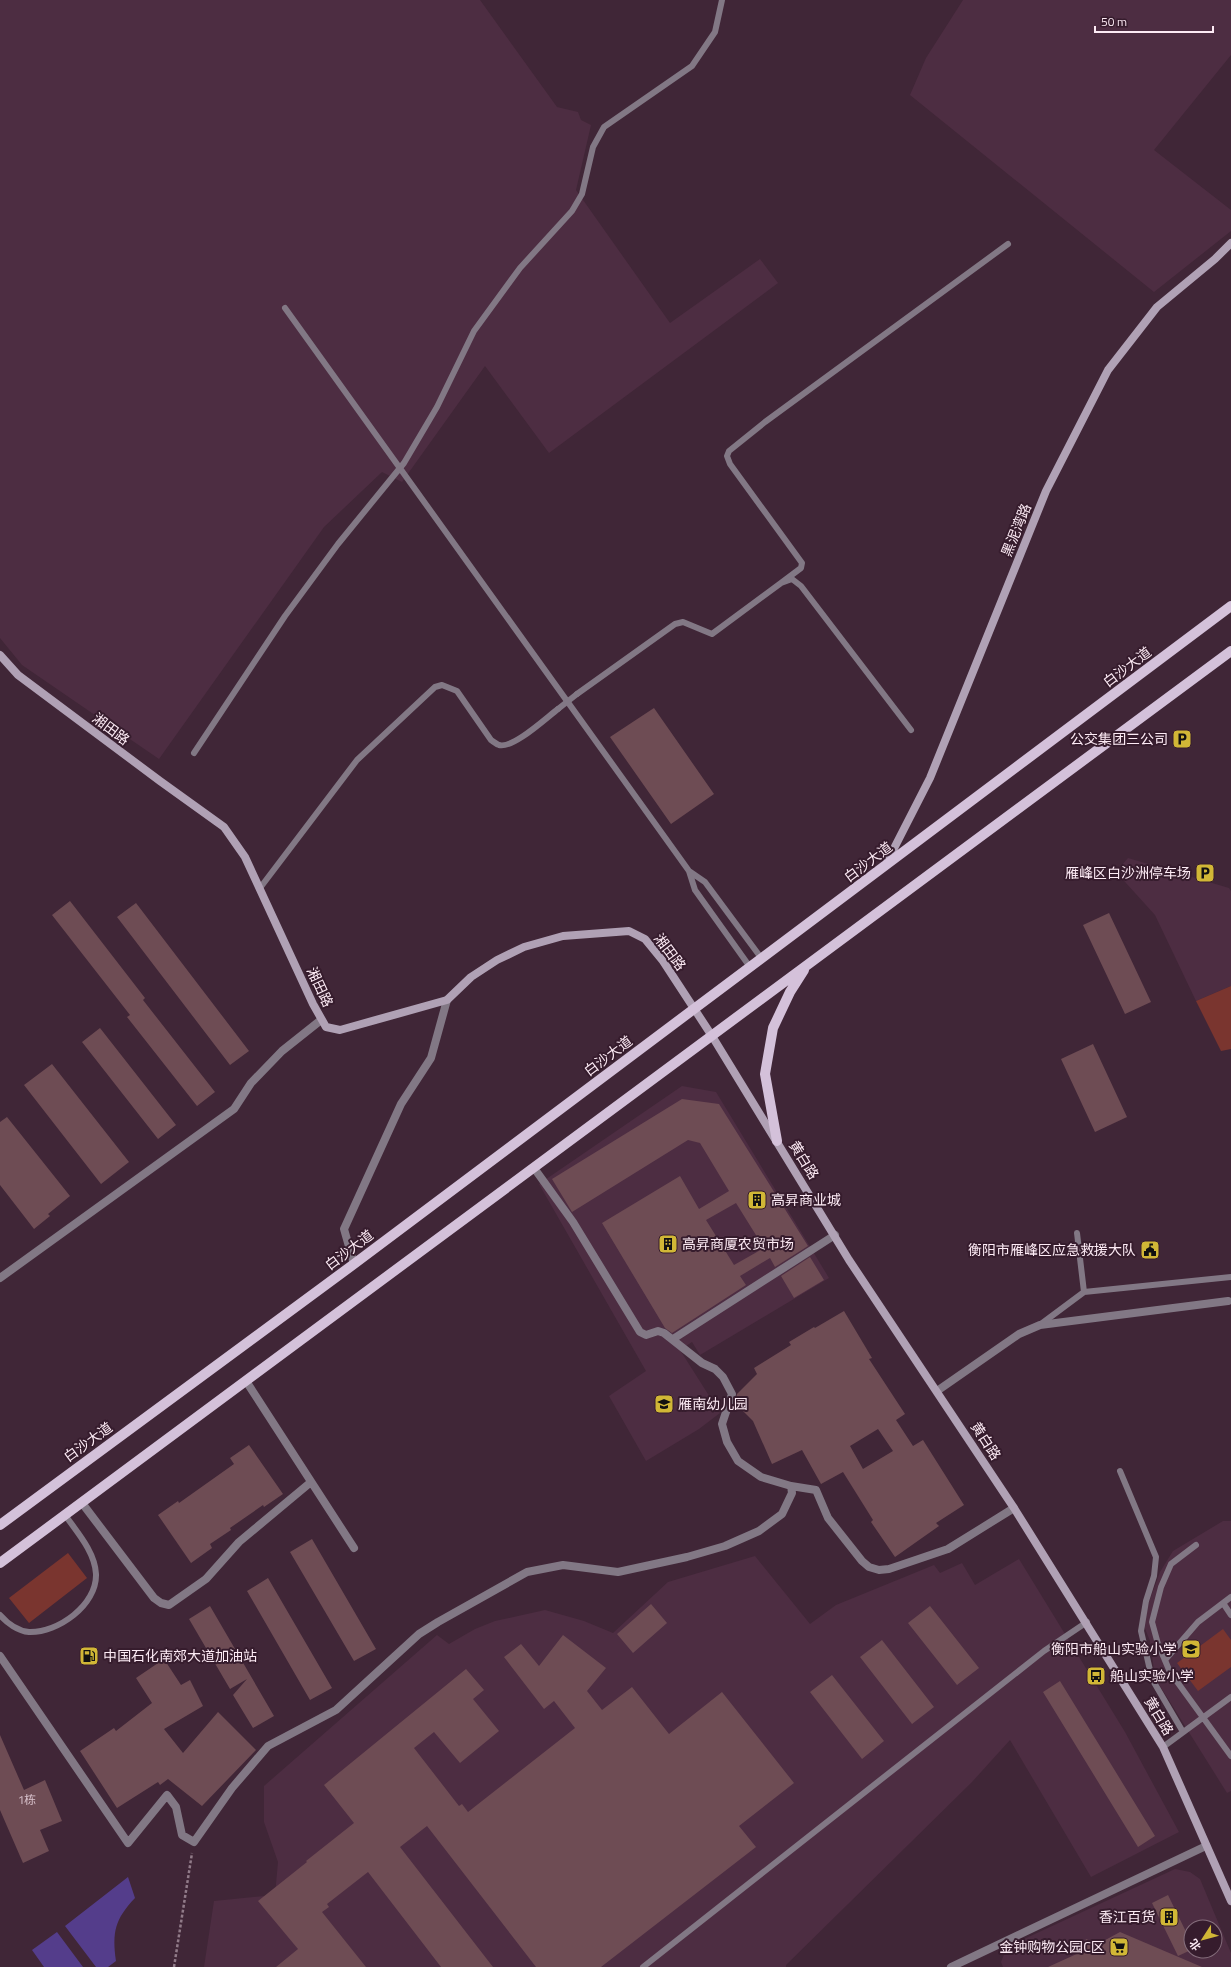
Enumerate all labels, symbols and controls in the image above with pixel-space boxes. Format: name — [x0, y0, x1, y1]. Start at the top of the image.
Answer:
scale bar — [1095, 8, 1213, 34]
text: 50 m — [1101, 12, 1127, 31]
street label: 黑泥湾路 — [995, 500, 1036, 560]
street label: 白沙大道 — [1098, 641, 1155, 692]
street label: 湘田路 — [88, 708, 134, 750]
place label: 公交集团三公司 — [1070, 728, 1168, 749]
parking icon: 公交集团三公司 — [1171, 728, 1193, 750]
street label: 白沙大道 — [839, 836, 896, 887]
place label: 雁峰区白沙洲停车场 — [1065, 862, 1191, 883]
parking icon: 雁峰区白沙洲停车场 — [1194, 862, 1216, 884]
street label: 湘田路 — [649, 929, 691, 975]
street label: 湘田路 — [302, 963, 339, 1010]
street label: 白沙大道 — [579, 1030, 636, 1081]
street label: 黄白路 — [784, 1136, 824, 1183]
building icon: 高昇商业城 — [746, 1189, 768, 1211]
place label: 高昇商业城 — [771, 1189, 841, 1210]
street label: 白沙大道 — [320, 1224, 377, 1275]
building icon: 高昇商厦农贸市场 — [657, 1233, 679, 1255]
place label: 高昇商厦农贸市场 — [682, 1233, 794, 1254]
place label: 衡阳市雁峰区应急救援大队 — [968, 1239, 1136, 1260]
public building icon: 衡阳市雁峰区应急救援大队 — [1139, 1239, 1161, 1261]
school or university icon: 雁南幼儿园 — [653, 1393, 675, 1415]
place label: 雁南幼儿园 — [678, 1393, 748, 1414]
street label: 白沙大道 — [59, 1417, 117, 1467]
street label: 黄白路 — [966, 1417, 1007, 1464]
place label: 衡阳市船山实验小学 — [1051, 1638, 1177, 1659]
school or university icon: 衡阳市船山实验小学 — [1180, 1638, 1202, 1660]
fuel station icon: 中国石化南郊大道加油站 — [78, 1645, 100, 1667]
place label: 中国石化南郊大道加油站 — [103, 1645, 257, 1666]
bus stop icon: 船山实验小学 — [1085, 1665, 1107, 1687]
place label: 船山实验小学 — [1110, 1665, 1194, 1686]
street label: 黄白路 — [1140, 1692, 1179, 1739]
house number: 1栋 — [18, 1790, 36, 1809]
place label: 香江百货 — [1099, 1906, 1155, 1927]
building icon: 香江百货 — [1158, 1906, 1180, 1928]
north arrow — [1183, 1919, 1223, 1959]
place label: 金钟购物公园C区 — [999, 1936, 1105, 1957]
supermarket icon: 金钟购物公园C区 — [1108, 1936, 1130, 1958]
text: 北 — [1185, 1936, 1205, 1954]

